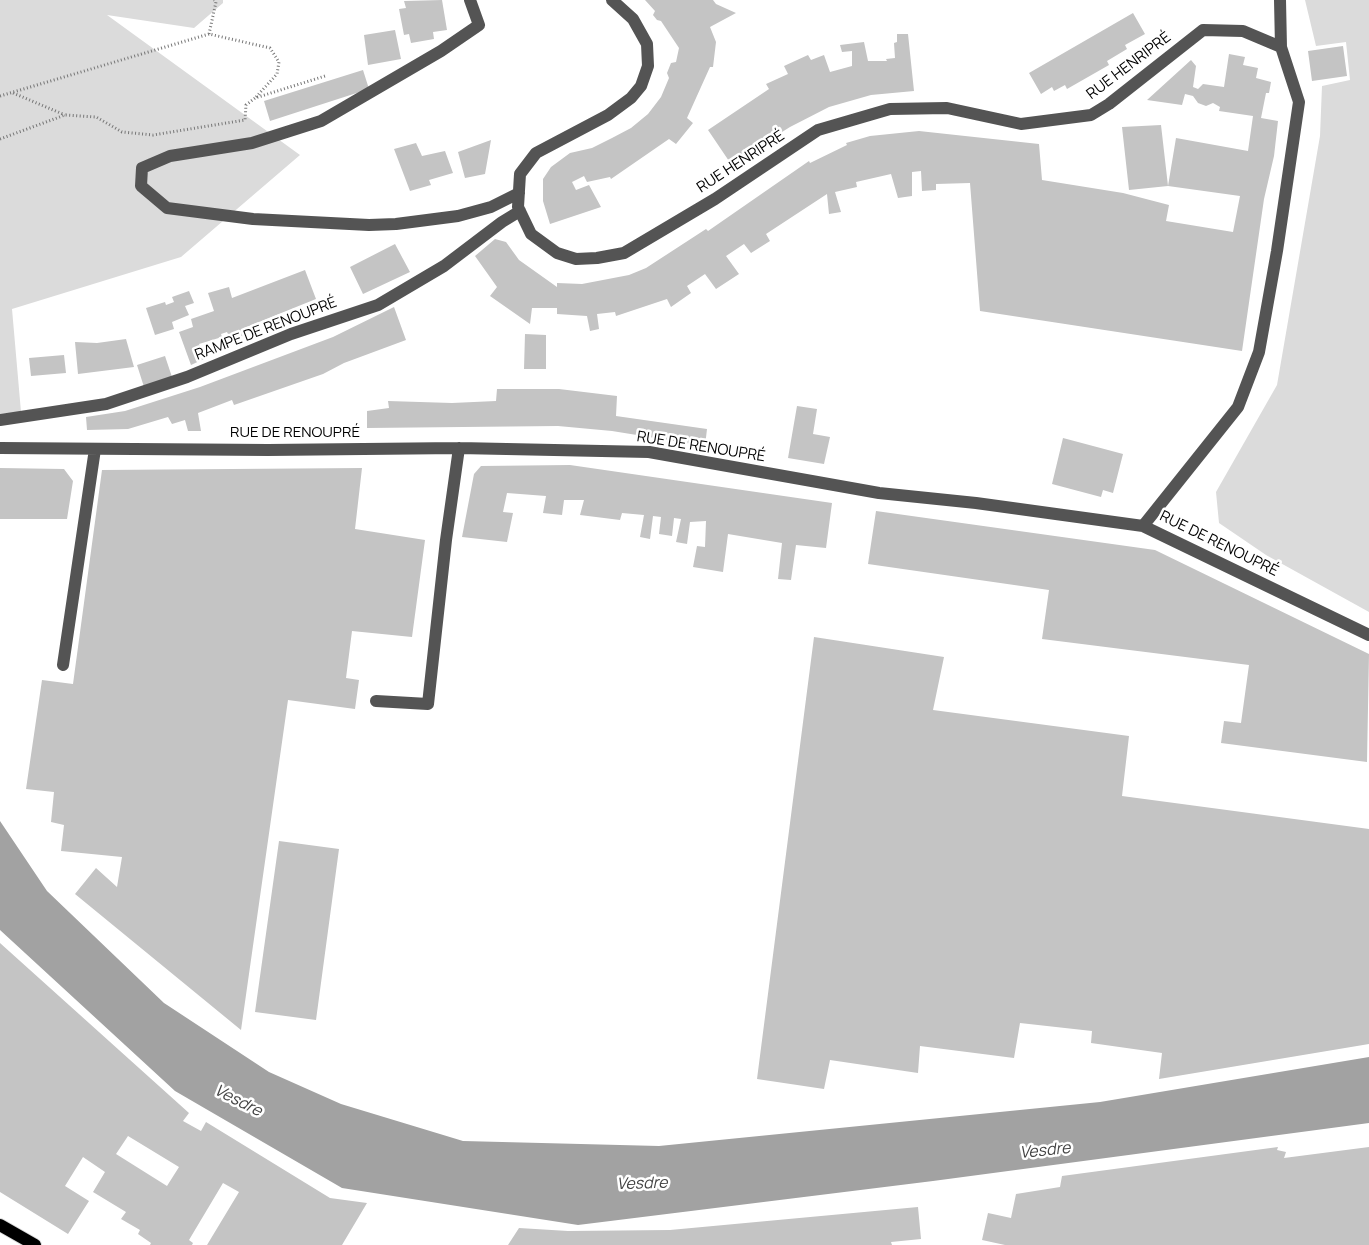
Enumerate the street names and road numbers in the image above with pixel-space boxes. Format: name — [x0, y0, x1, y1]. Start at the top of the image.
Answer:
street label: RUE HENRIPRÉ — [1083, 29, 1175, 103]
street label: RUE HENRIPRÉ — [694, 127, 788, 197]
street label: RAMPE DE RENOUPRÉ — [193, 294, 339, 364]
street label: RUE DE RENOUPRÉ — [230, 424, 360, 442]
street label: RUE DE RENOUPRÉ — [635, 428, 767, 466]
street label: RUE DE RENOUPRÉ — [1157, 507, 1281, 581]

